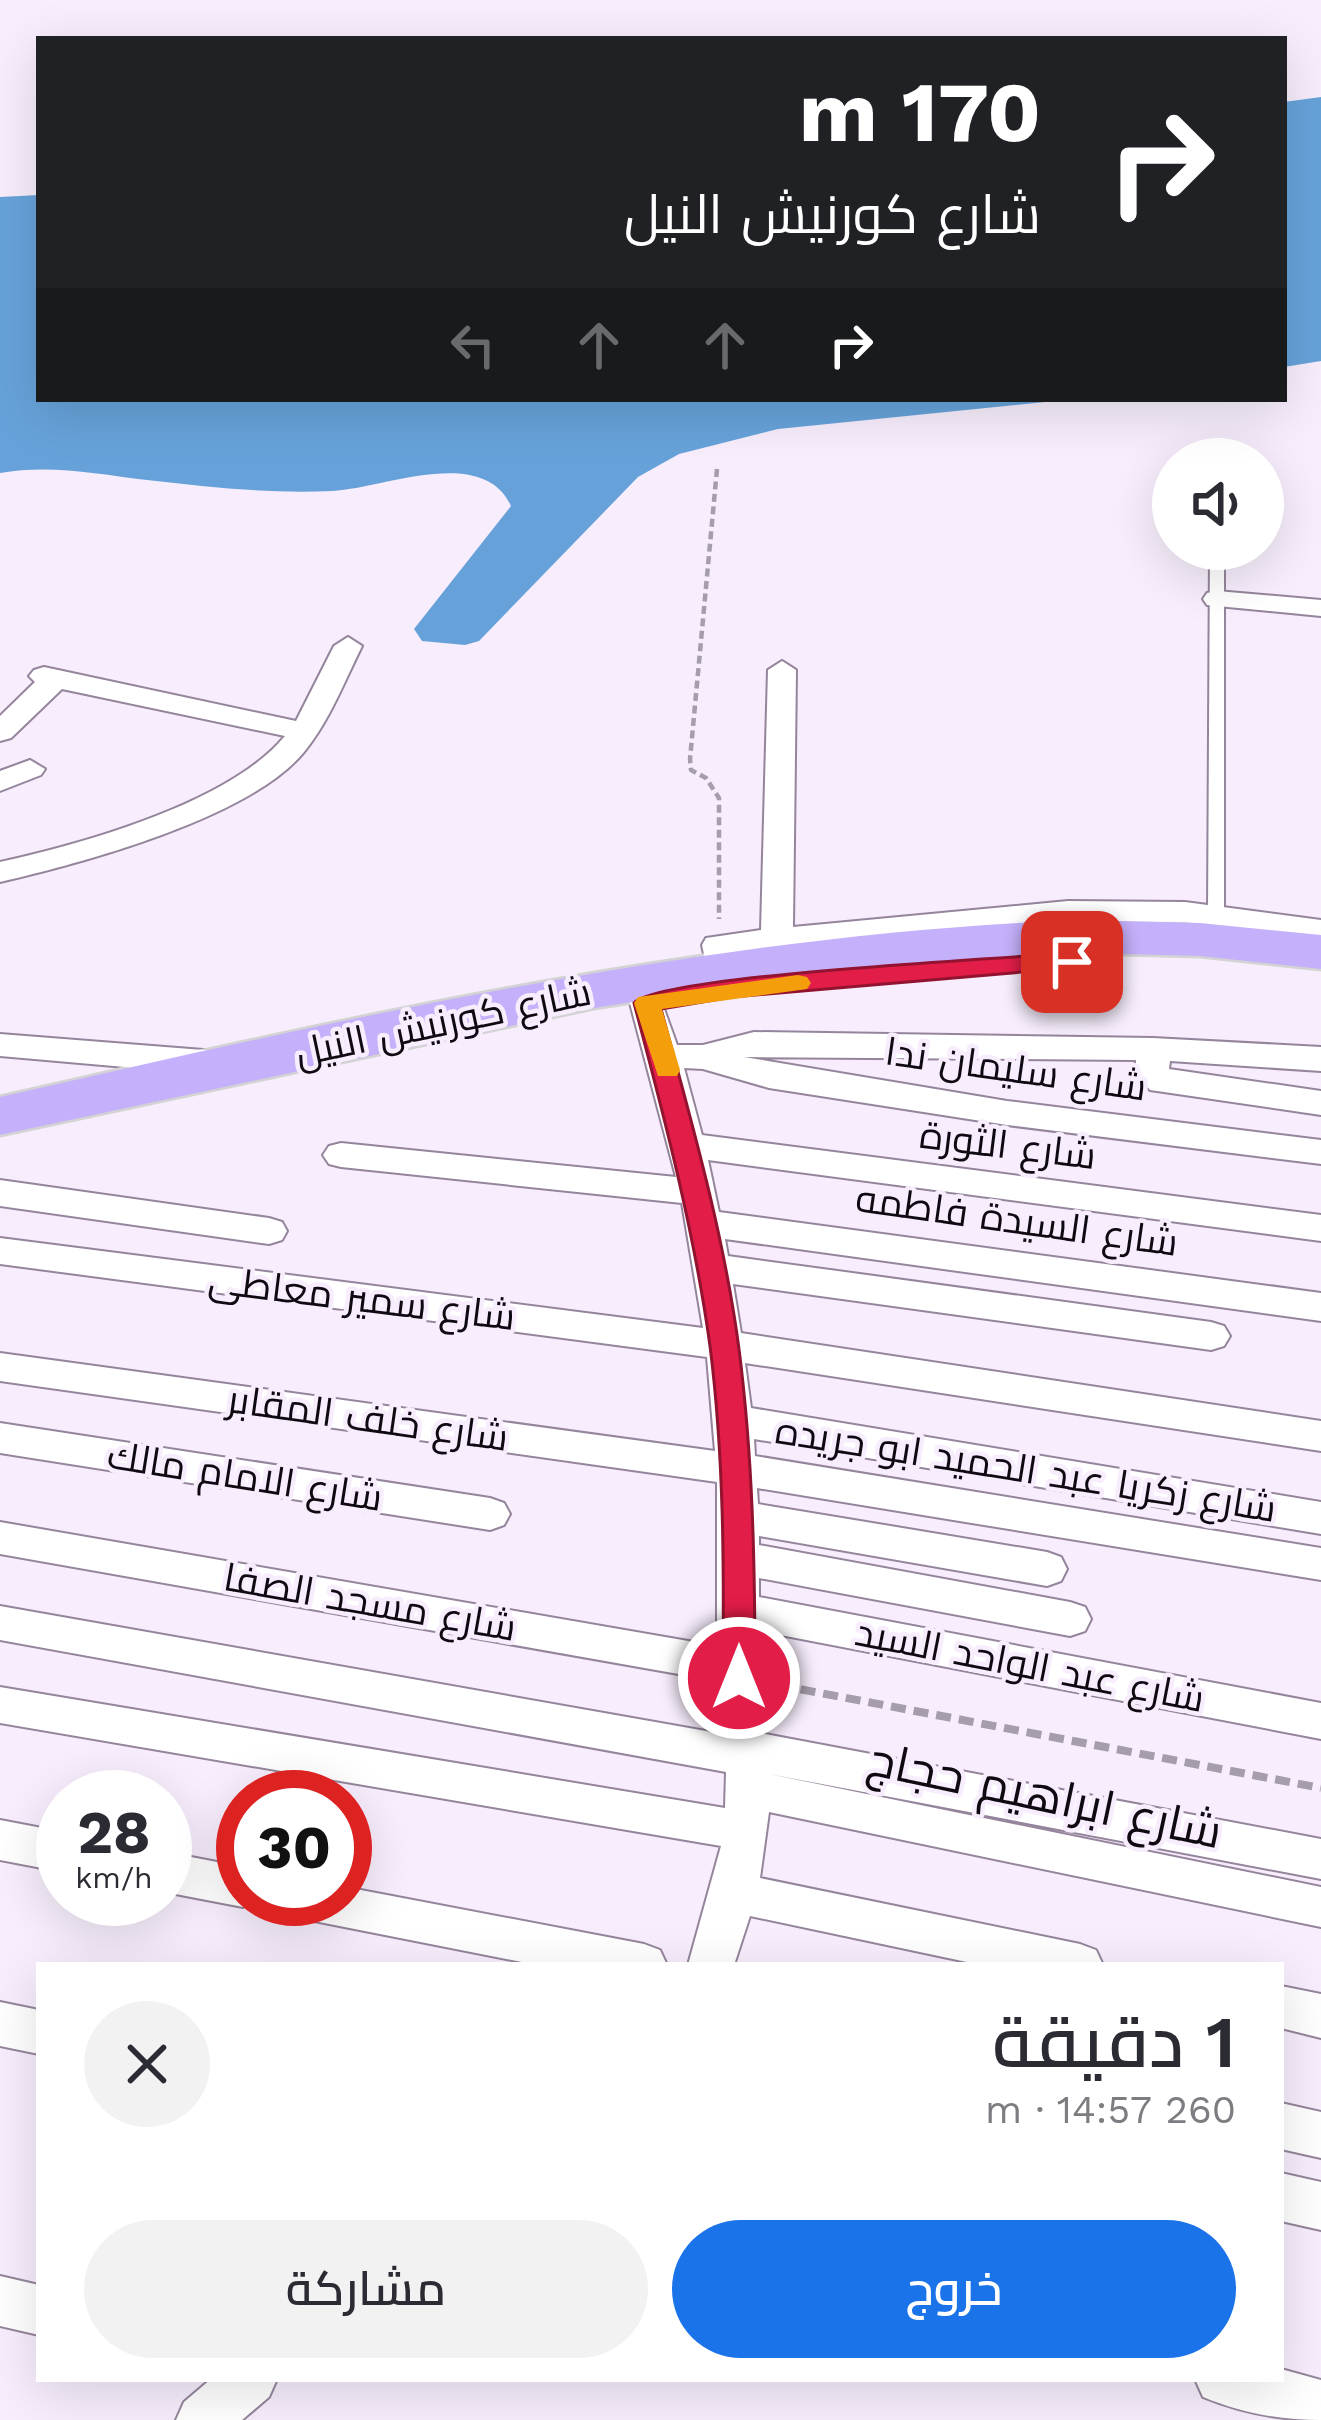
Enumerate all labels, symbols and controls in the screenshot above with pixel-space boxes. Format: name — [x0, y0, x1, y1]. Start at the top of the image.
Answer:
text: 170 m — [799, 63, 1041, 161]
icon: right — [1083, 84, 1239, 240]
text: شارع كورنيش النيل — [624, 183, 1041, 246]
icon: left — [440, 312, 506, 378]
icon: ahead — [566, 312, 632, 378]
icon: ahead — [692, 312, 758, 378]
icon: right — [818, 312, 884, 378]
map controls — [1152, 438, 1284, 570]
button: sound — [1152, 438, 1284, 570]
pin — [1021, 911, 1123, 1013]
icon: arrive — [1039, 929, 1105, 995]
street label: شارع كورنيش النيل — [291, 969, 596, 1079]
street label: شارع سليمان ندا — [882, 1028, 1150, 1114]
street label: شارع الثورة — [917, 1112, 1099, 1182]
street label: شارع السيدة فاطمه — [852, 1175, 1181, 1269]
street label: شارع سمير معاطى — [206, 1257, 518, 1343]
street label: شارع خلف المقابر — [222, 1376, 511, 1464]
street label: شارع زكريا عبد الحميد ابو جريده — [772, 1407, 1279, 1535]
street label: شارع الامام مالك — [104, 1432, 386, 1524]
street label: شارع مسجد الصفا — [220, 1554, 520, 1654]
street label: شارع عبد الواحد السيد — [851, 1609, 1208, 1725]
position arrow — [676, 1615, 802, 1741]
street label: شارع ابراهيم حجاج — [862, 1730, 1227, 1864]
speed limit sign: 30 — [216, 1770, 372, 1926]
text: 28 — [77, 1797, 151, 1868]
text: km/h — [75, 1860, 153, 1895]
text: 1 دقيقة — [992, 2000, 1236, 2084]
button: close — [84, 2001, 210, 2127]
text: 260 m · 14:57 — [985, 2087, 1236, 2132]
button: مشاركة — [84, 2220, 648, 2358]
button: خروج — [672, 2220, 1236, 2358]

